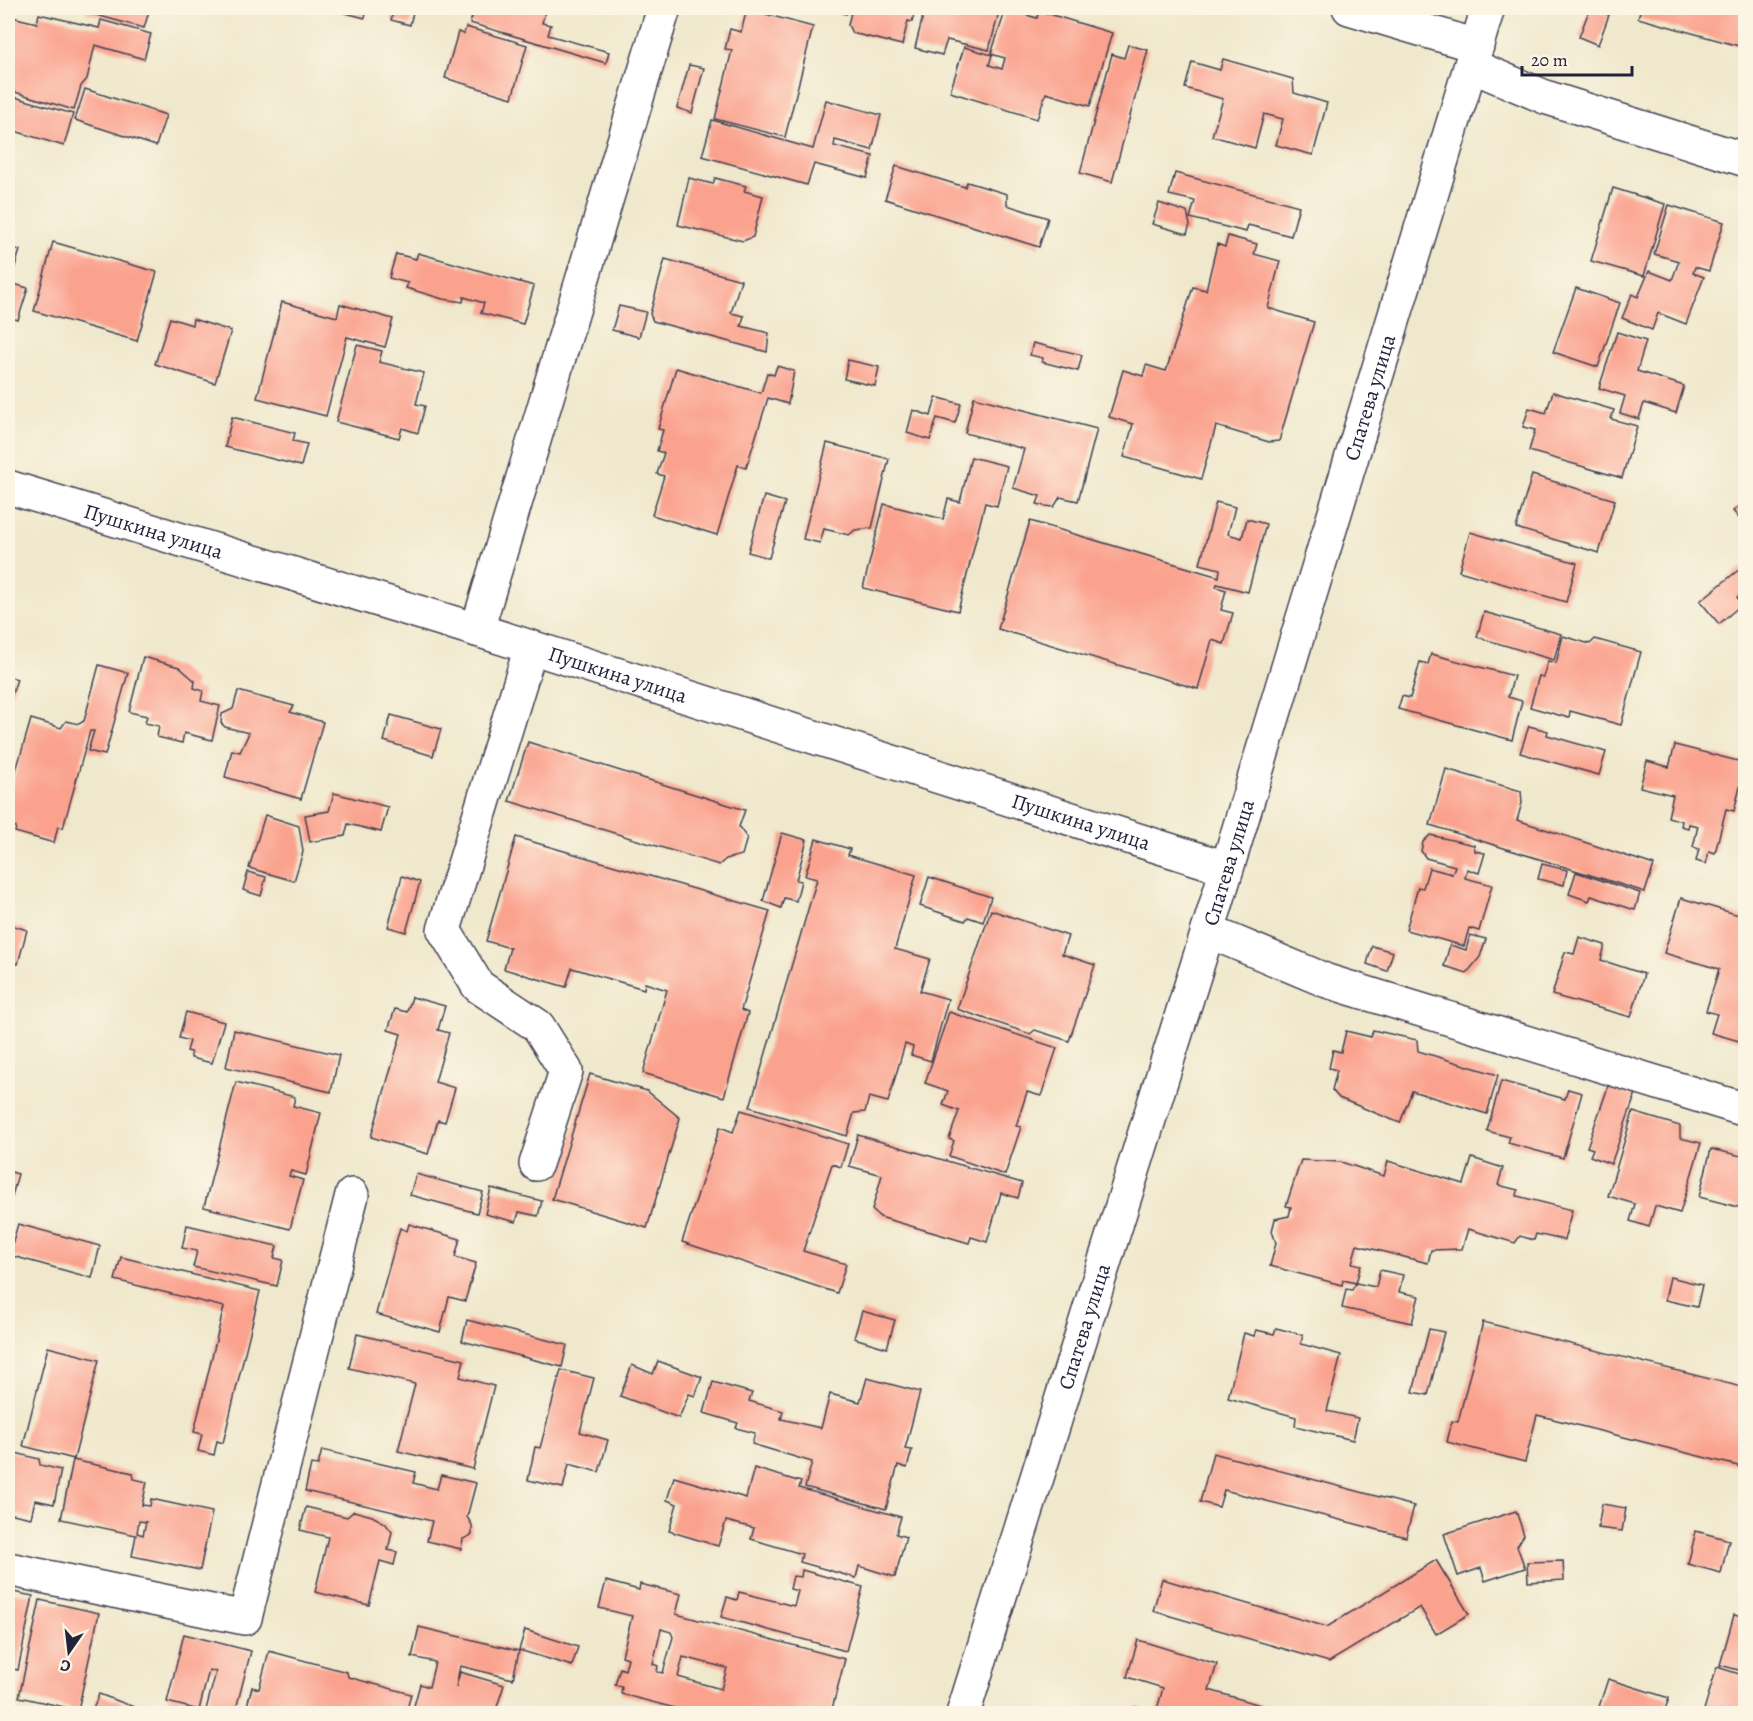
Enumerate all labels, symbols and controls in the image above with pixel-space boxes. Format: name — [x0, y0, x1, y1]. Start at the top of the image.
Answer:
scale bar — [1522, 39, 1632, 77]
text: 20 m — [1531, 48, 1568, 72]
street label: Спатева улица — [1337, 331, 1402, 464]
street label: Пушкина улица — [80, 497, 227, 566]
street label: Пушкина улица — [545, 640, 691, 710]
street label: Пушкина улица — [1008, 787, 1154, 857]
street label: Спатева улица — [1196, 796, 1261, 929]
street label: Спатева улица — [1051, 1260, 1117, 1393]
north arrow — [39, 1622, 99, 1682]
text: С — [58, 1654, 73, 1677]

